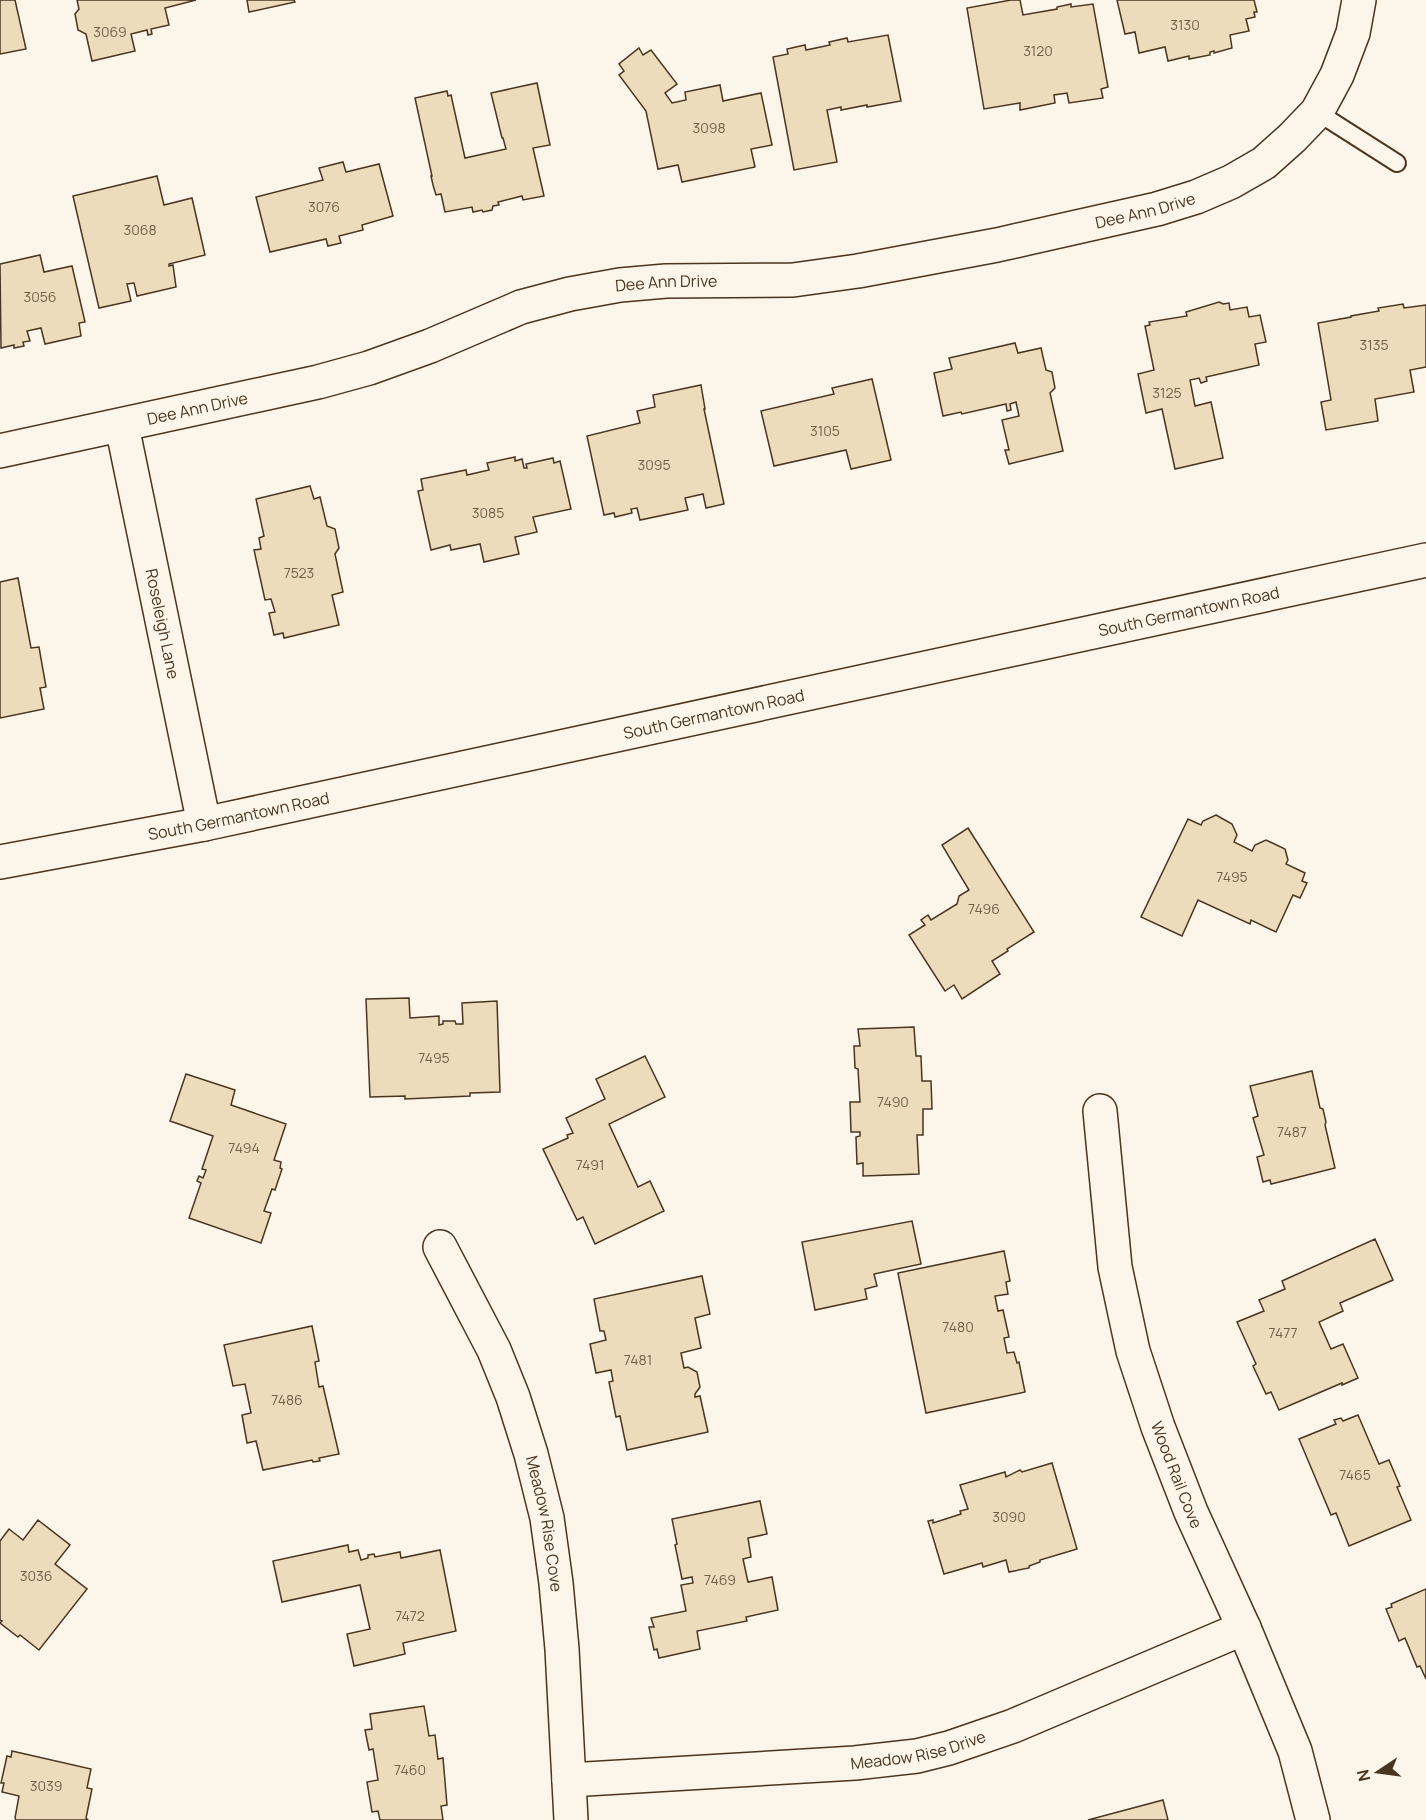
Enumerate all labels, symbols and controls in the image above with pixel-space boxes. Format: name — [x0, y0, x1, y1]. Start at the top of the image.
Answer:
house number: 3130 — [1170, 15, 1200, 34]
house number: 3069 — [93, 22, 127, 41]
house number: 3120 — [1023, 41, 1053, 60]
house number: 3098 — [692, 118, 726, 137]
street label: Dee Ann Drive — [1093, 187, 1198, 234]
house number: 3076 — [308, 197, 340, 216]
house number: 3068 — [123, 220, 157, 239]
street label: Dee Ann Drive — [614, 270, 718, 296]
house number: 3056 — [23, 287, 57, 306]
house number: 3135 — [1359, 335, 1389, 354]
house number: 3125 — [1152, 383, 1182, 402]
street label: Dee Ann Drive — [145, 387, 250, 430]
house number: 3105 — [810, 421, 840, 440]
house number: 3095 — [637, 455, 671, 474]
house number: 3085 — [472, 503, 504, 522]
house number: 7523 — [284, 563, 314, 582]
street label: Roseleigh Lane — [141, 567, 185, 681]
street label: South Germantown Road — [1096, 581, 1281, 641]
street label: South Germantown Road — [621, 684, 806, 744]
street label: South Germantown Road — [146, 786, 331, 845]
house number: 7495 — [1216, 867, 1248, 886]
house number: 7496 — [968, 899, 1000, 918]
house number: 7495 — [418, 1048, 450, 1067]
house number: 7490 — [877, 1092, 909, 1111]
house number: 7487 — [1277, 1122, 1307, 1141]
house number: 7494 — [228, 1138, 260, 1157]
house number: 7491 — [576, 1155, 604, 1174]
house number: 7480 — [942, 1317, 974, 1336]
house number: 7477 — [1268, 1323, 1298, 1342]
house number: 7481 — [624, 1350, 652, 1369]
house number: 7486 — [271, 1390, 303, 1409]
street label: Wood Rail Cove — [1146, 1418, 1208, 1532]
street label: Meadow Rise Cove — [521, 1453, 568, 1593]
house number: 7465 — [1339, 1465, 1371, 1484]
house number: 3090 — [992, 1507, 1026, 1526]
house number: 3036 — [20, 1566, 52, 1585]
house number: 7469 — [704, 1570, 736, 1589]
house number: 7472 — [395, 1606, 425, 1625]
street label: Meadow Rise Drive — [849, 1725, 989, 1774]
north arrow — [1348, 1742, 1408, 1802]
house number: 7460 — [394, 1760, 426, 1779]
text: N — [1351, 1767, 1375, 1783]
house number: 3039 — [30, 1776, 62, 1795]

